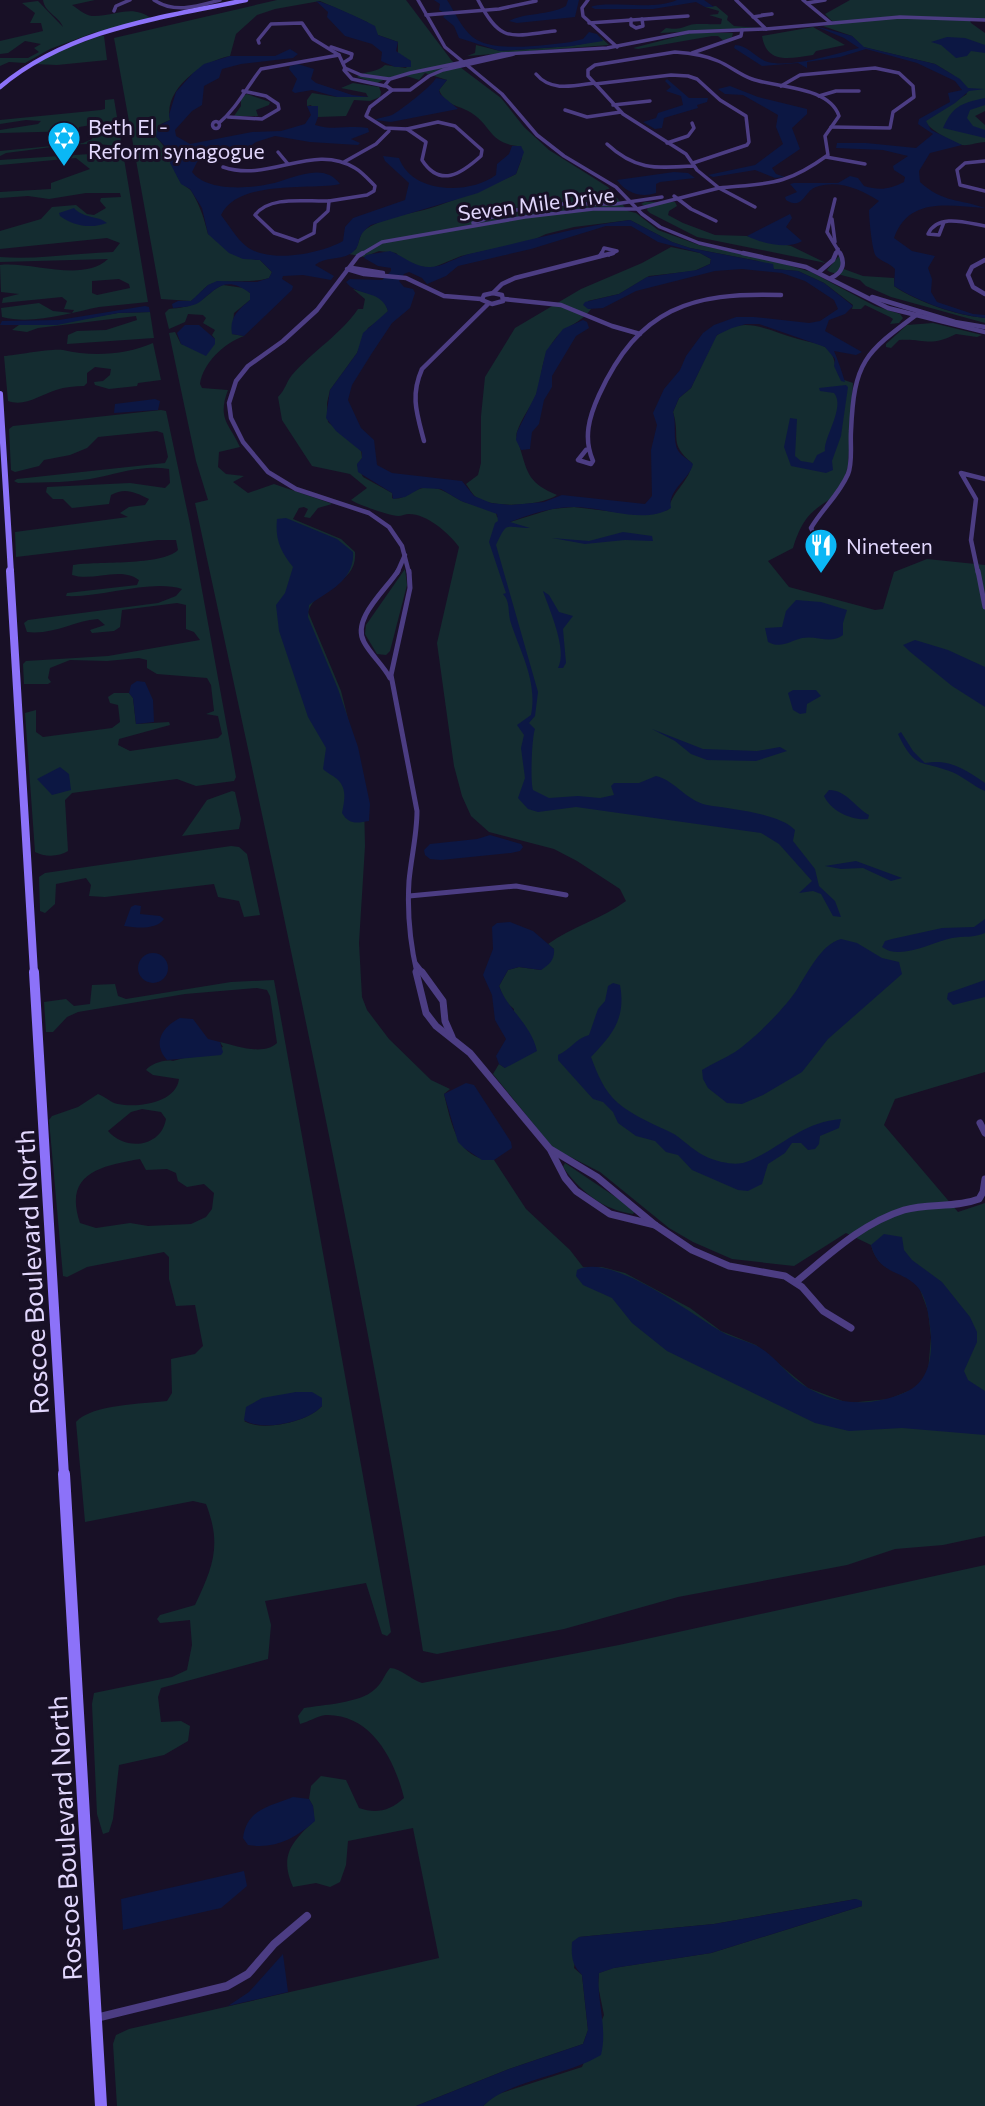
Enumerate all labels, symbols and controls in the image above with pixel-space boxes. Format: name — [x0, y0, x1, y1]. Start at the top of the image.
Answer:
place label: Beth El - Reform synagogue — [88, 114, 265, 163]
synagogue icon: Beth El - Reform synagogue — [45, 119, 83, 168]
street label: Seven Mile Drive — [456, 181, 616, 225]
restaurant icon: Nineteen — [802, 526, 840, 575]
place label: Nineteen — [846, 533, 933, 558]
street label: Roscoe Boulevard North — [8, 1129, 54, 1415]
street label: Roscoe Boulevard North — [41, 1695, 87, 1981]

